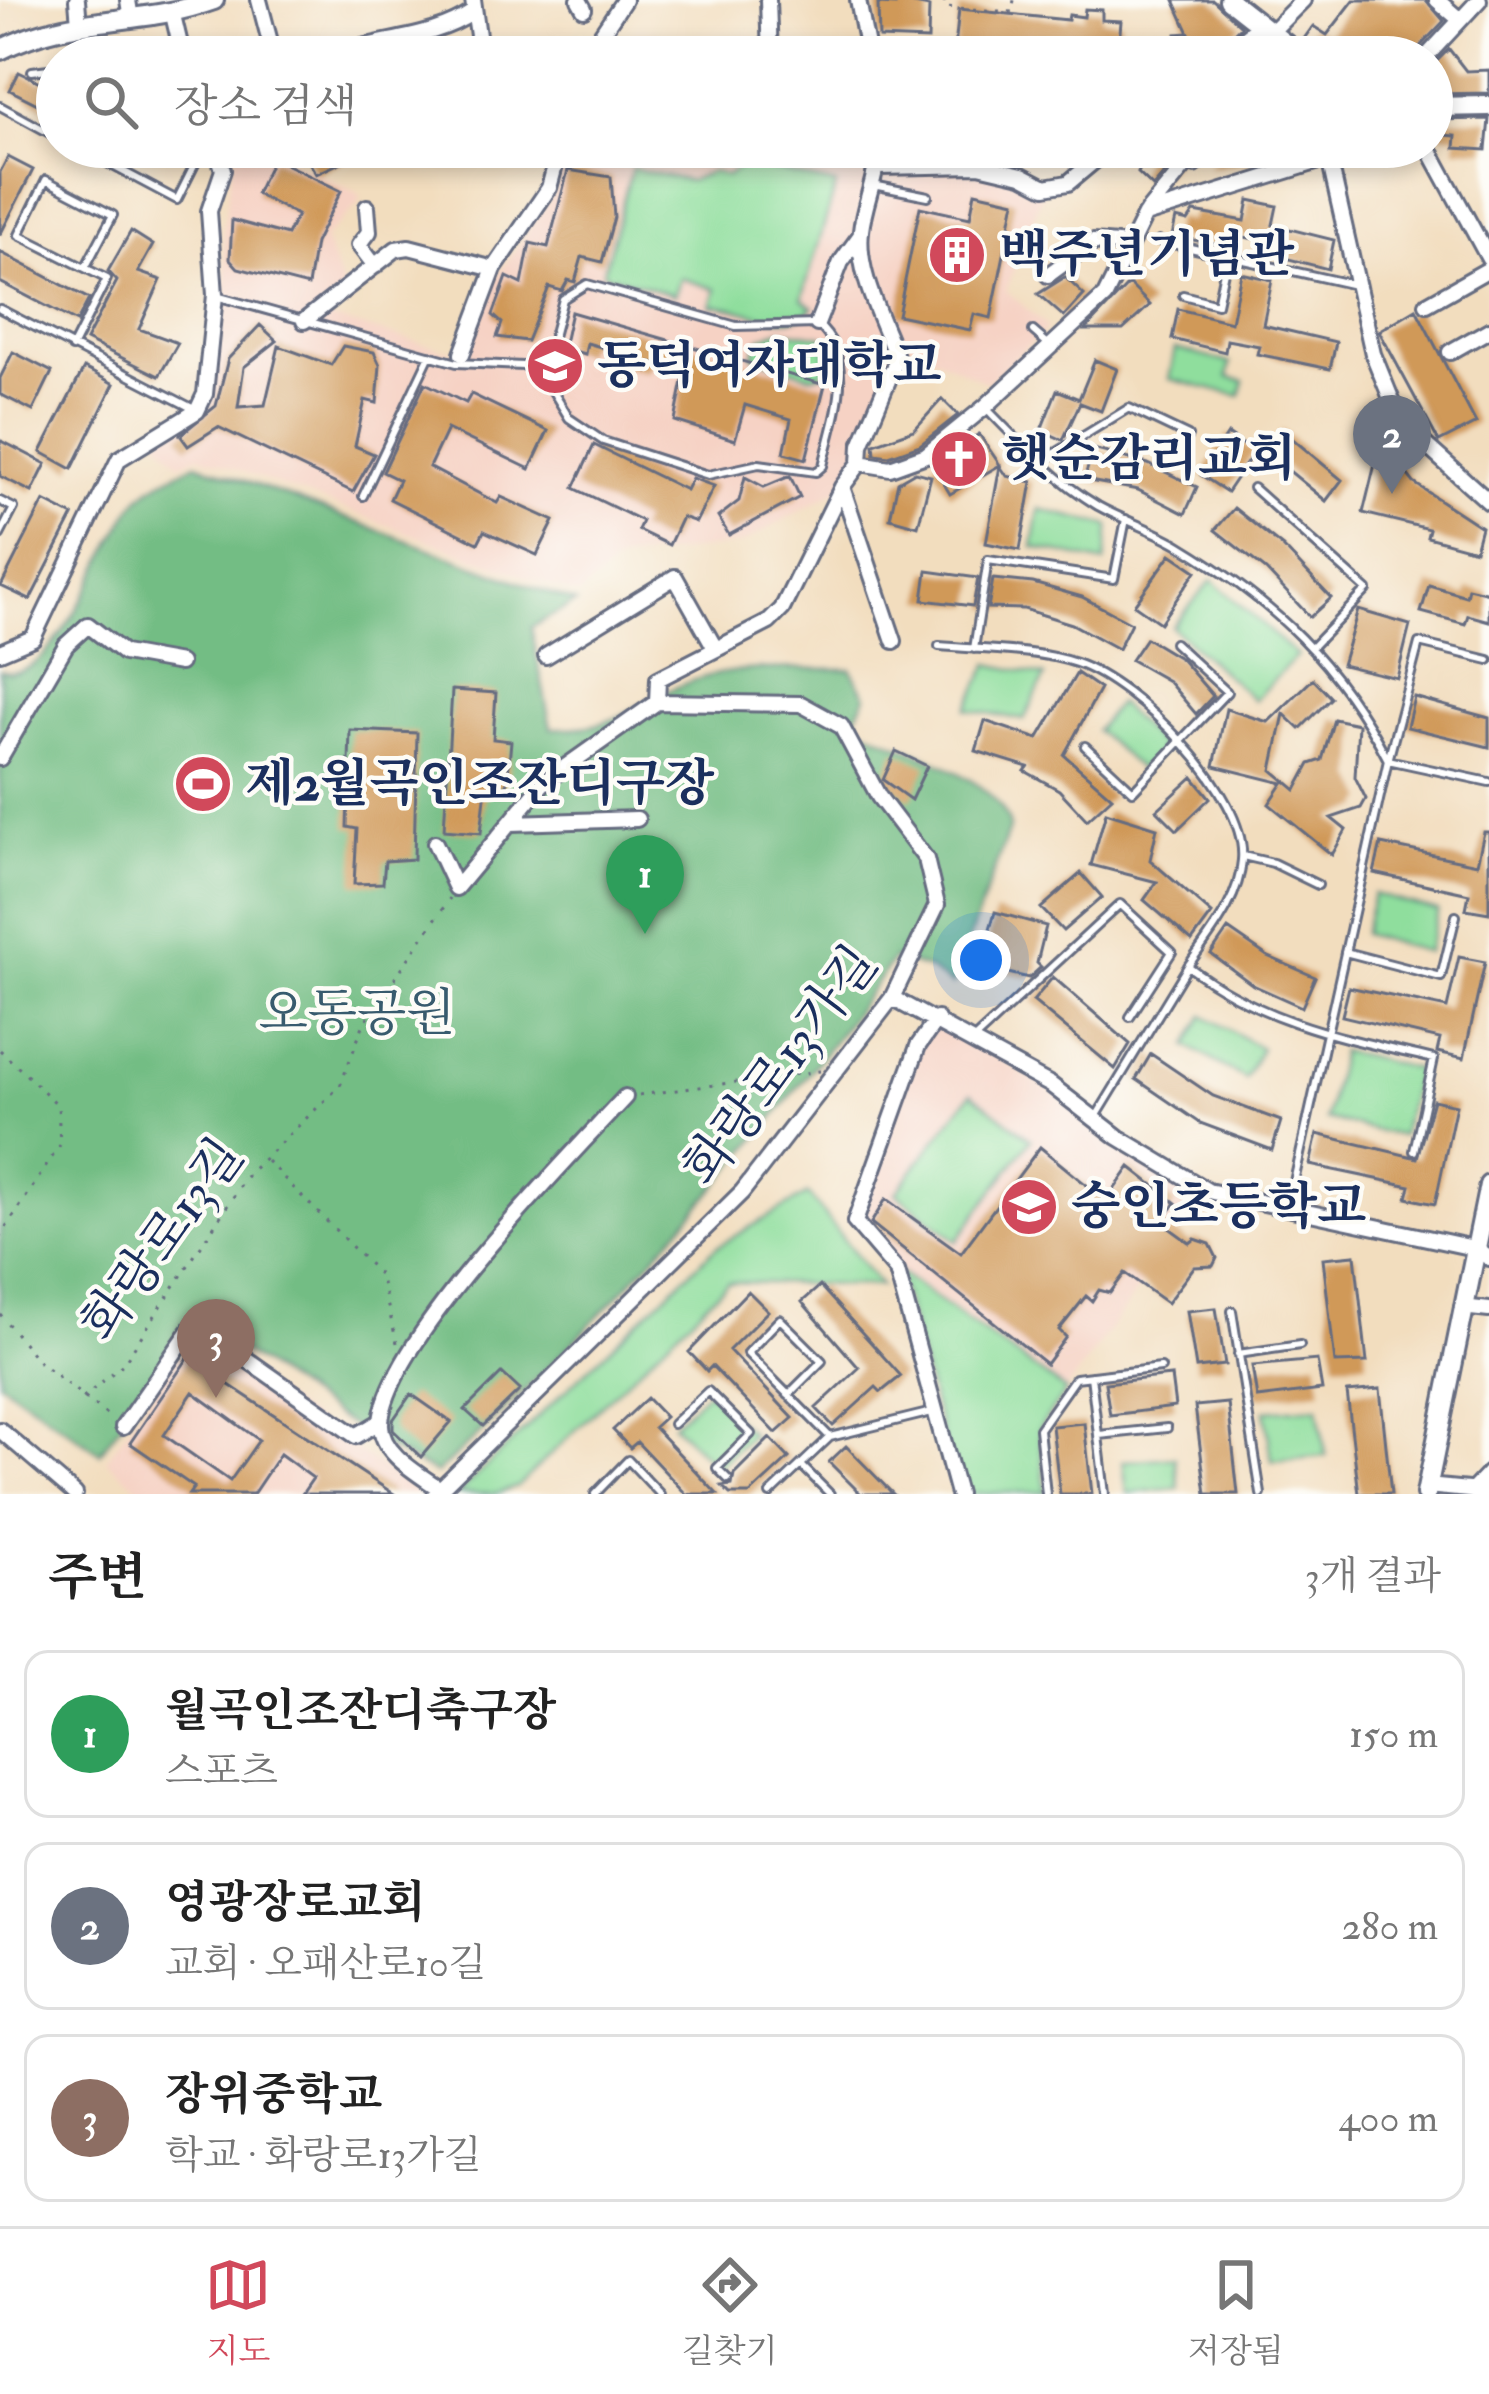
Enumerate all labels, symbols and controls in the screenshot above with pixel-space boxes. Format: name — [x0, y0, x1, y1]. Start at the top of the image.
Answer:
search box — [36, 36, 1453, 168]
icon: search — [78, 69, 144, 135]
text: 장소 검색 — [174, 79, 357, 135]
place label: 백주년기념관 — [999, 223, 1295, 287]
building icon: 백주년기념관 — [926, 224, 988, 286]
place label: 동덕여자대학교 — [597, 334, 942, 398]
school or university icon: 동덕여자대학교 — [524, 335, 586, 397]
pin: 2 — [1353, 395, 1431, 494]
place label: 햇순감리교회 — [1001, 427, 1297, 491]
church icon: 햇순감리교회 — [928, 428, 990, 490]
place label: 제2월곡인조잔디구장 — [245, 752, 715, 816]
sports icon: 제2월곡인조잔디구장 — [172, 753, 234, 815]
pin: 1 — [606, 835, 684, 934]
your location — [951, 930, 1011, 990]
street label: 화랑로13가길 — [670, 933, 892, 1199]
park label: 오동공원 — [258, 982, 456, 1046]
street label: 화랑로13길 — [69, 1127, 257, 1353]
place label: 숭인초등학교 — [1071, 1175, 1367, 1239]
school or university icon: 숭인초등학교 — [998, 1176, 1060, 1238]
pin: 3 — [177, 1299, 255, 1398]
text: 주변 — [48, 1546, 147, 1610]
text: 3개 결과 — [1305, 1552, 1441, 1601]
text: 월곡인조잔디축구장 — [165, 1683, 556, 1739]
text: 1 — [83, 1710, 97, 1759]
text: 150 m — [1349, 1710, 1438, 1759]
text: 스포츠 — [165, 1747, 278, 1796]
text: 영광장로교회 — [165, 1875, 426, 1931]
text: 2 — [80, 1902, 100, 1951]
text: 280 m — [1341, 1902, 1438, 1951]
text: 교회 · 오패산로10길 — [165, 1939, 486, 1988]
text: 장위중학교 — [165, 2067, 382, 2123]
text: 3 — [83, 2094, 97, 2143]
text: 400 m — [1339, 2094, 1438, 2143]
text: 학교 · 화랑로13가길 — [165, 2131, 482, 2180]
tab: 지도 — [205, 2252, 271, 2372]
tab: 길찾기 — [682, 2252, 777, 2372]
tab: 저장됨 — [1188, 2252, 1284, 2372]

